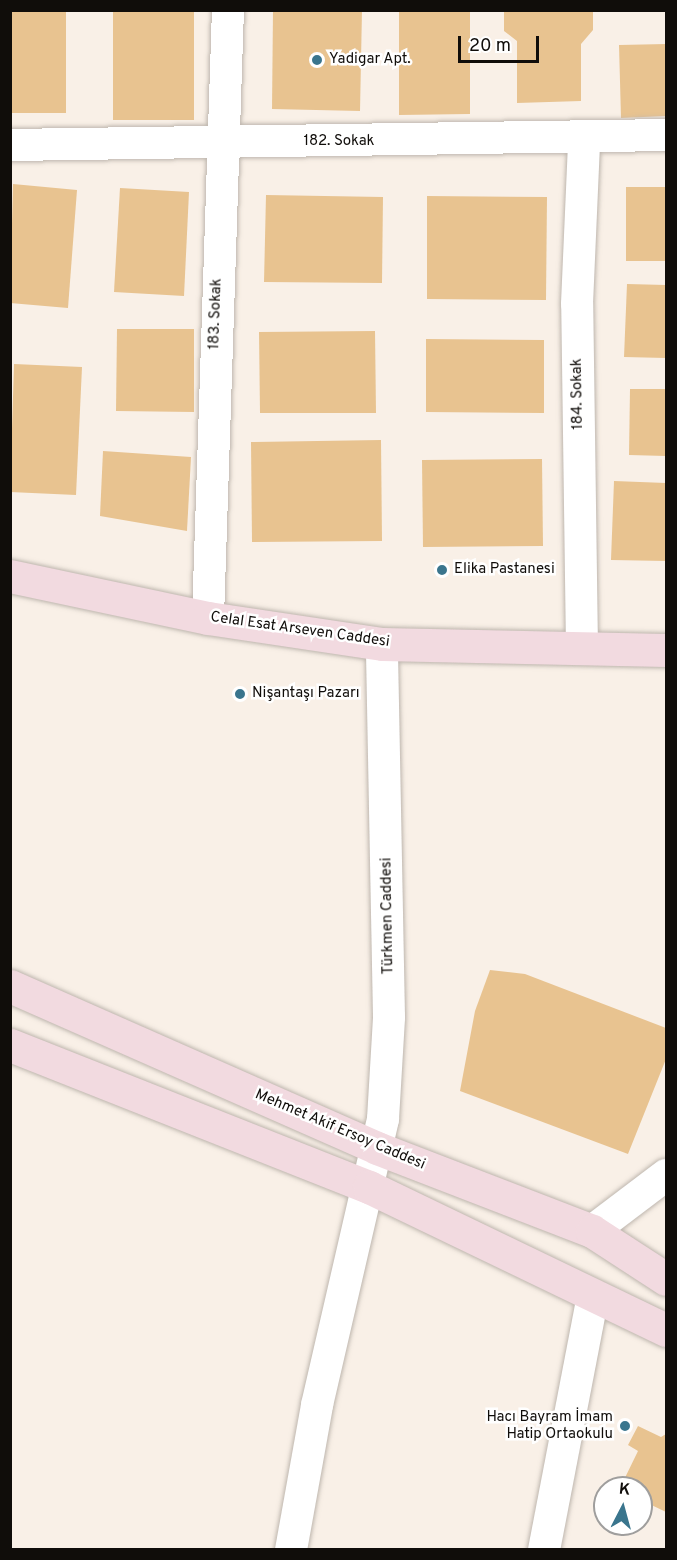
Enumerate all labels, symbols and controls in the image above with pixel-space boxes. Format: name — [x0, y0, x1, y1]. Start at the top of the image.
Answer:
scale bar — [461, 24, 542, 62]
text: 20 m — [469, 35, 511, 58]
place label: Yadigar Apt. — [329, 51, 411, 69]
marker: Yadigar Apt. — [310, 53, 324, 67]
street label: 182. Sokak — [303, 133, 375, 151]
street label: 183. Sokak — [206, 278, 226, 350]
street label: 184. Sokak — [568, 358, 588, 430]
place label: Elika Pastanesi — [454, 561, 555, 579]
marker: Elika Pastanesi — [435, 563, 449, 577]
street label: Celal Esat Arseven Caddesi — [209, 608, 391, 652]
place label: Nişantaşı Pazarı — [252, 685, 360, 703]
marker: Nişantaşı Pazarı — [233, 687, 247, 701]
street label: Türkmen Caddesi — [378, 857, 398, 975]
street label: Mehmet Akif Ersoy Caddesi — [252, 1086, 428, 1174]
place label: Hacı Bayram İmam Hatip Ortaokulu — [486, 1408, 613, 1443]
marker: Hacı Bayram İmam Hatip Ortaokulu — [618, 1419, 632, 1433]
north arrow — [593, 1476, 653, 1536]
text: K — [618, 1480, 631, 1501]

